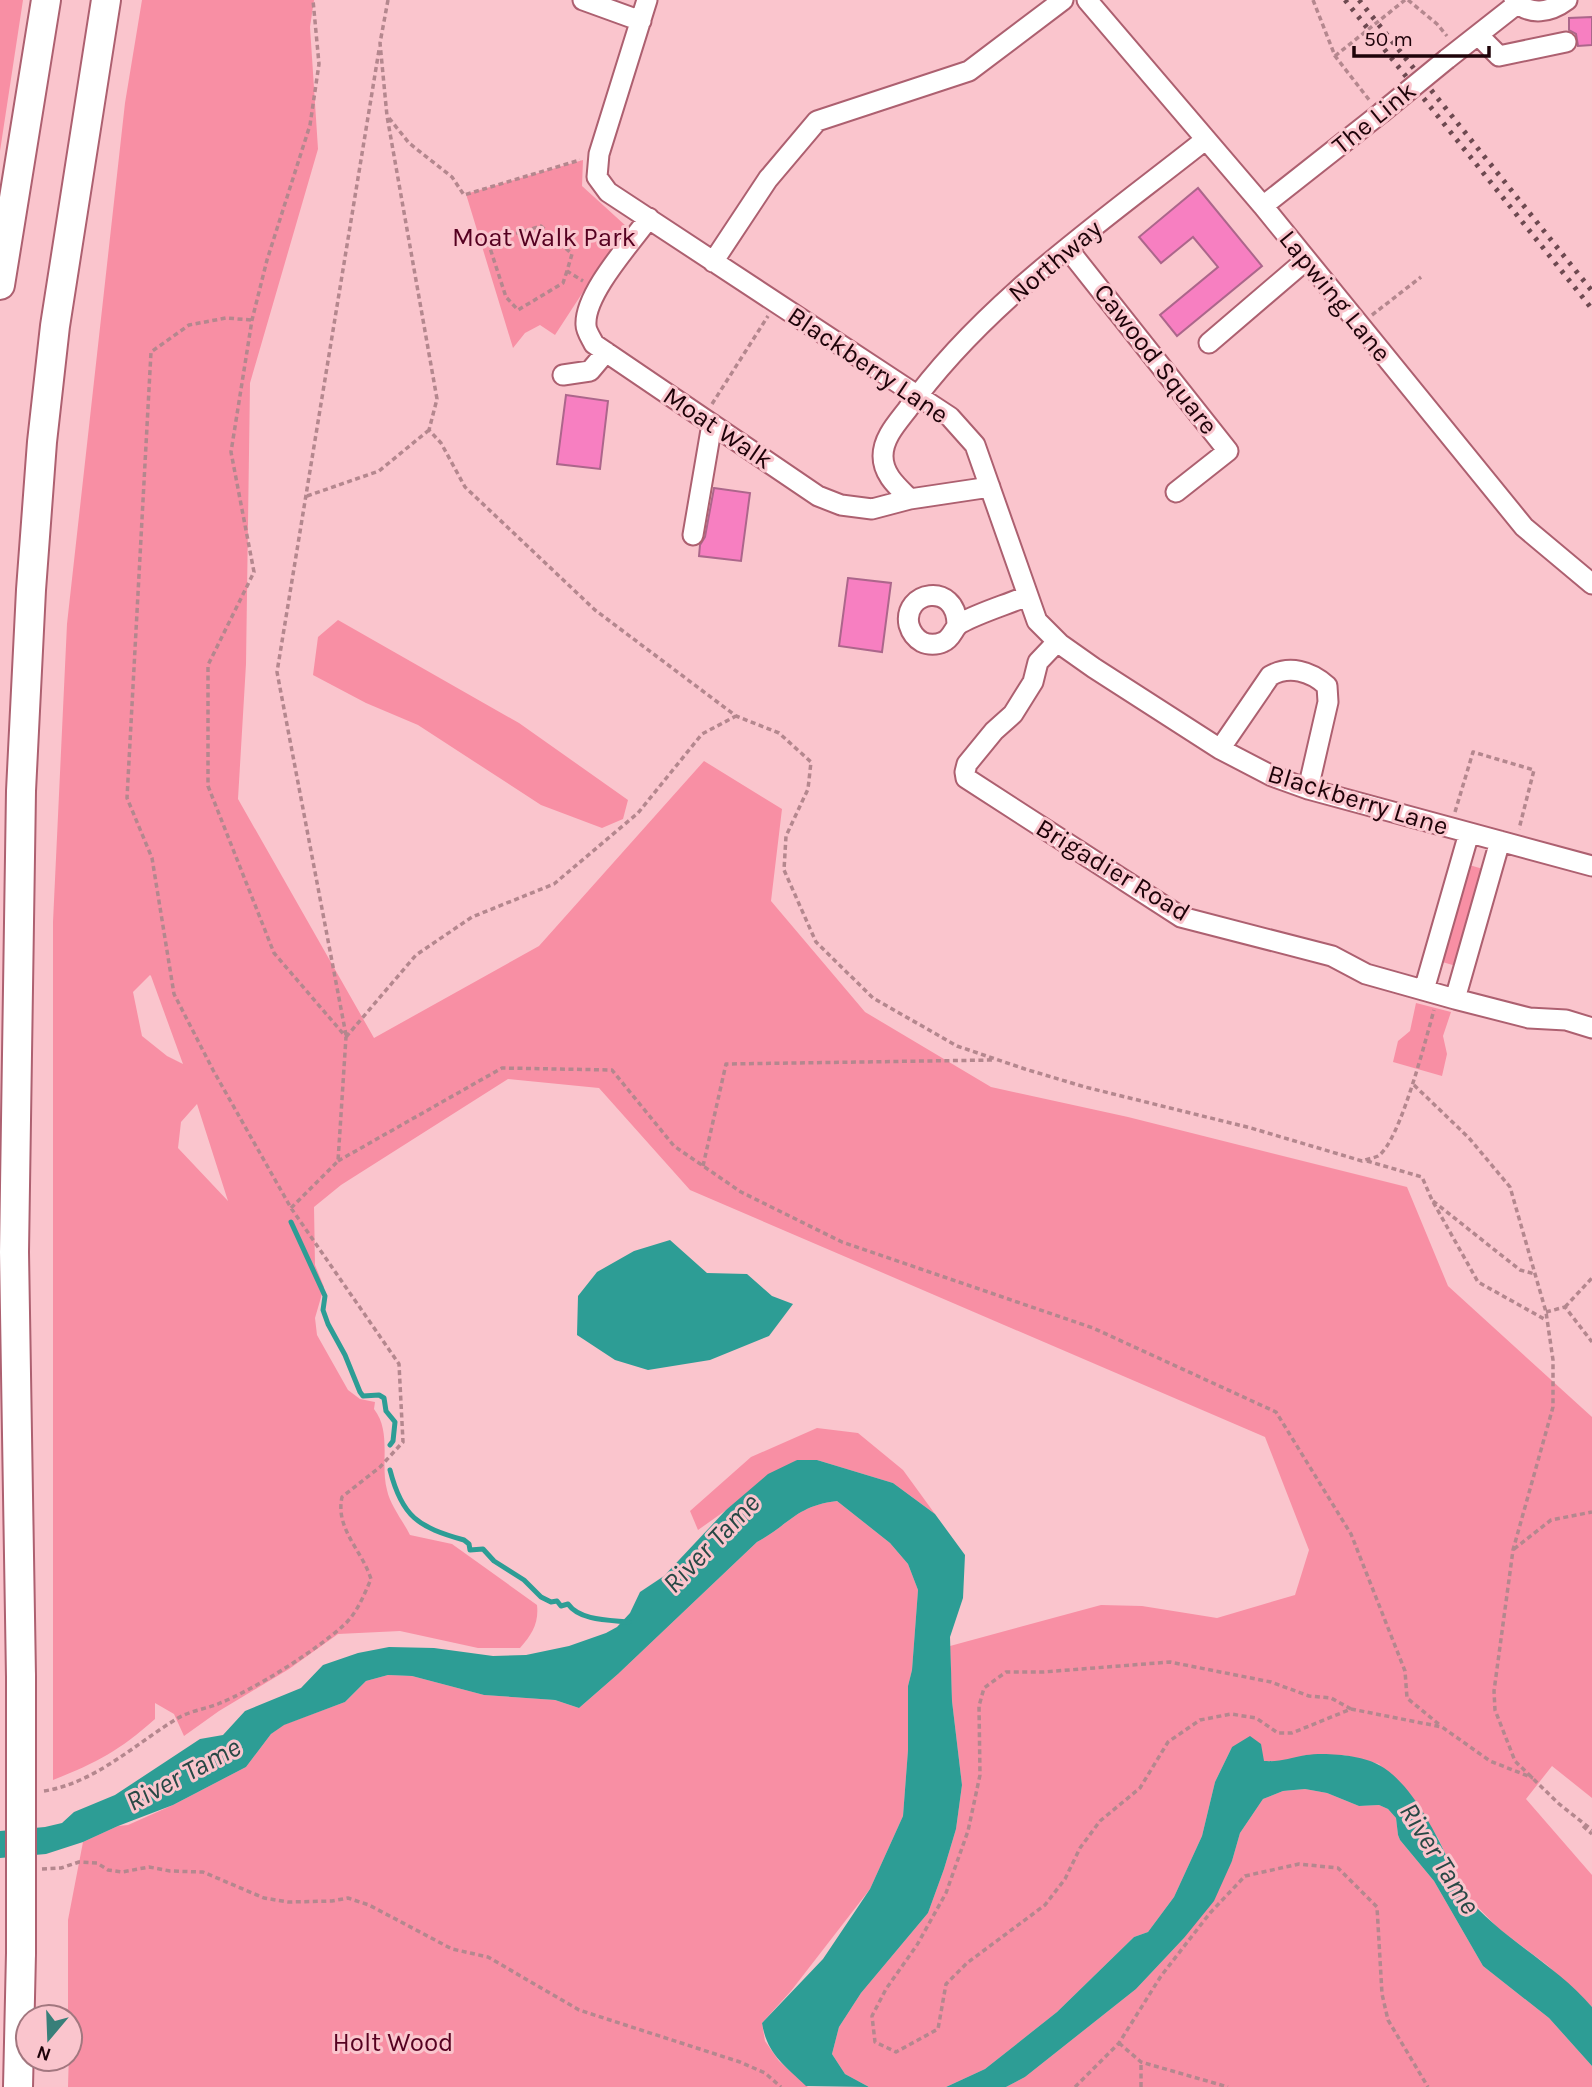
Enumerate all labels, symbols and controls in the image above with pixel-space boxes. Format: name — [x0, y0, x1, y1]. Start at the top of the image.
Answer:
scale bar — [1354, 14, 1489, 58]
text: 50 m — [1364, 27, 1413, 51]
street label: The Link — [1326, 75, 1422, 161]
street label: Northway — [1002, 213, 1108, 309]
park label: Moat Walk Park — [452, 222, 636, 253]
street label: Lapwing Lane — [1273, 224, 1397, 368]
street label: Cawood Square — [1088, 277, 1224, 441]
street label: Blackberry Lane — [782, 300, 954, 430]
street label: Moat Walk — [657, 380, 779, 476]
street label: Blackberry Lane — [1264, 758, 1452, 842]
street label: Brigadier Road — [1030, 812, 1196, 928]
water label: River Tame — [656, 1486, 766, 1600]
water label: River Tame — [120, 1730, 246, 1818]
water label: River Tame — [1393, 1796, 1487, 1920]
north arrow — [14, 2003, 84, 2073]
park label: Holt Wood — [332, 2027, 454, 2058]
text: N — [34, 2041, 54, 2066]

